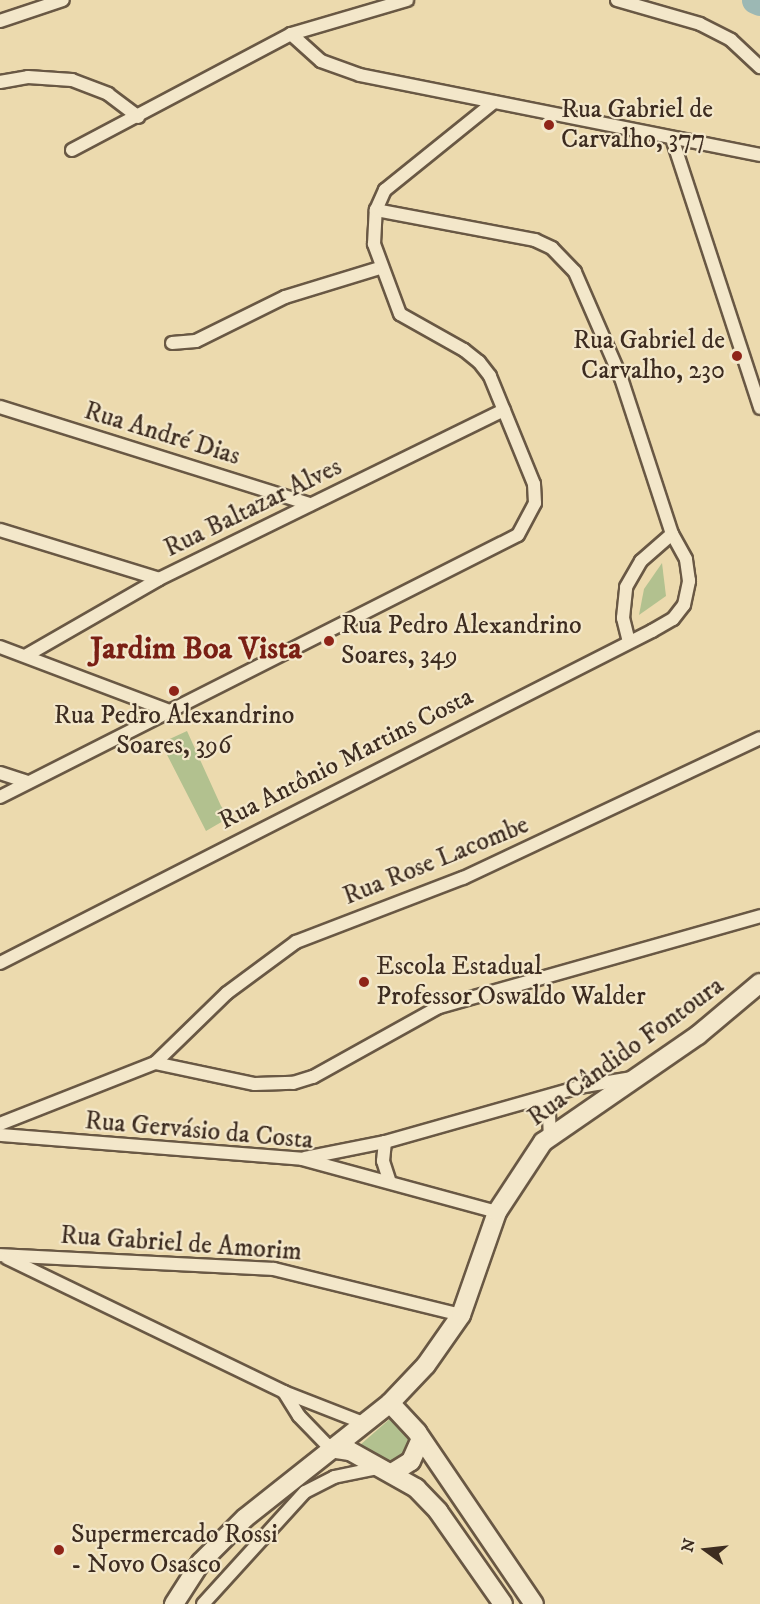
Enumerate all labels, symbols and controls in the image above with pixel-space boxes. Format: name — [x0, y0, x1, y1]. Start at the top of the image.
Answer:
place label: Rua Gabriel de Carvalho, 377 — [561, 94, 713, 156]
marker: Rua Gabriel de Carvalho, 377 — [542, 118, 556, 132]
place label: Rua Gabriel de Carvalho, 230 — [573, 325, 725, 386]
marker: Rua Gabriel de Carvalho, 230 — [730, 349, 744, 363]
street label: Rua André Dias — [80, 395, 244, 473]
street label: Rua Baltazar Alves — [159, 452, 347, 564]
place label: Rua Pedro Alexandrino Soares, 349 — [341, 610, 582, 672]
district label: Jardim Boa Vista — [90, 630, 302, 668]
marker: Rua Pedro Alexandrino Soares, 349 — [322, 634, 336, 648]
street label: Rua Antônio Martins Costa — [214, 681, 478, 837]
marker: Rua Pedro Alexandrino Soares, 396 — [167, 684, 181, 698]
place label: Rua Pedro Alexandrino Soares, 396 — [54, 700, 294, 762]
street label: Rua Rose Lacombe — [339, 810, 533, 912]
place label: Escola Estadual Professor Oswaldo Walder — [376, 951, 646, 1012]
street label: Rua Cândido Fontoura — [522, 970, 730, 1134]
marker: Escola Estadual Professor Oswaldo Walder — [357, 975, 371, 989]
street label: Rua Gervásio da Costa — [84, 1105, 314, 1157]
street label: Rua Gabriel de Amorim — [59, 1220, 303, 1268]
place label: Supermercado Rossi - Novo Osasco — [71, 1519, 278, 1580]
north arrow — [676, 1520, 736, 1580]
text: N — [677, 1536, 700, 1554]
marker: Supermercado Rossi - Novo Osasco — [52, 1543, 66, 1557]

